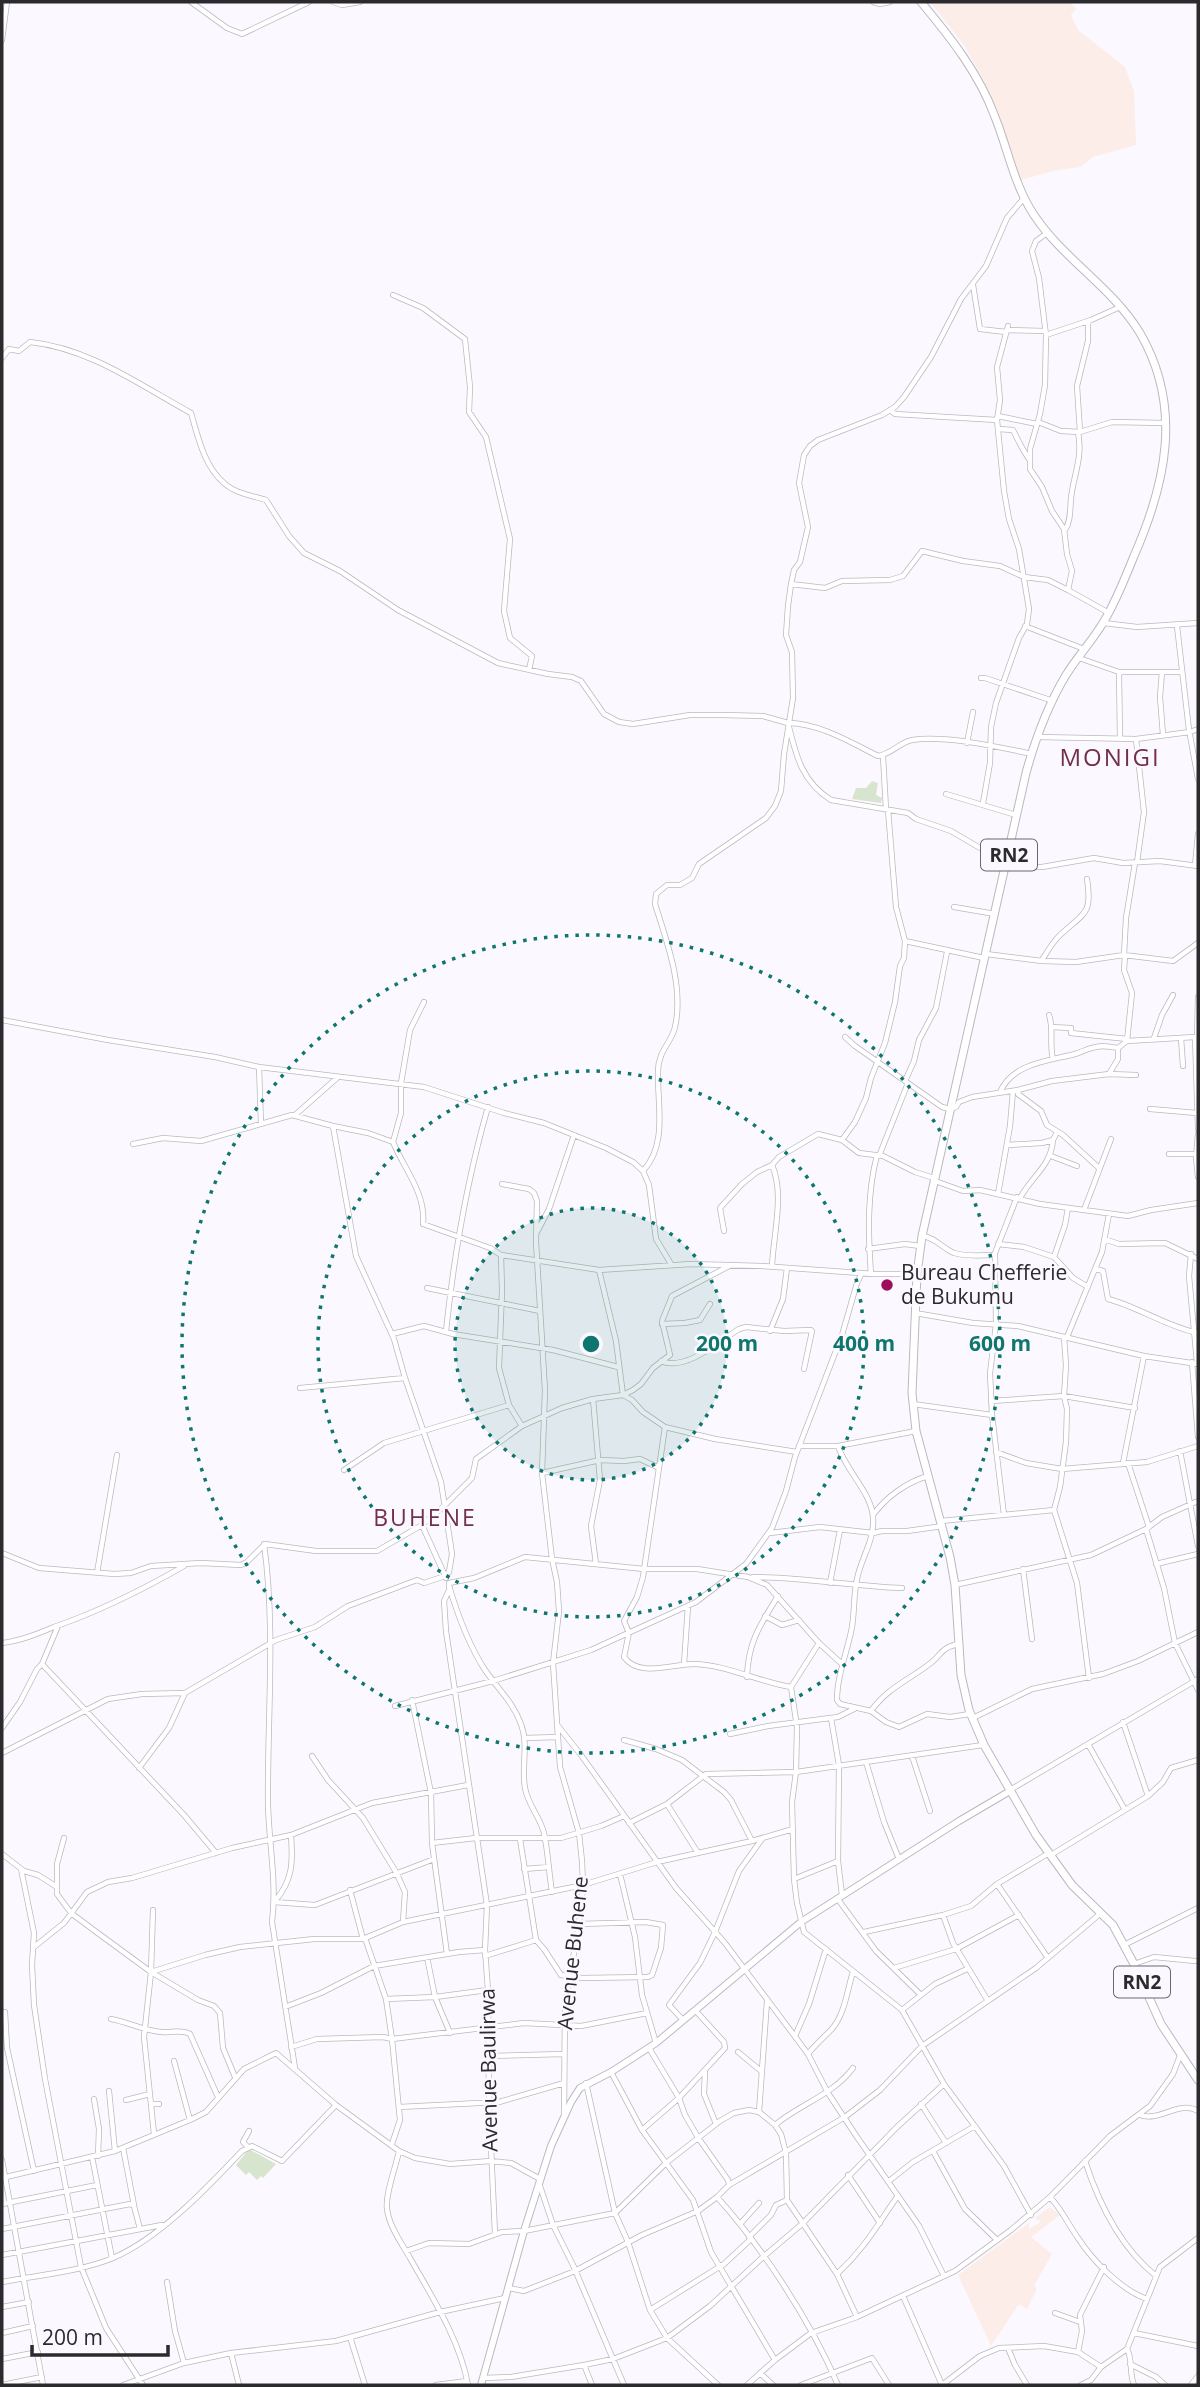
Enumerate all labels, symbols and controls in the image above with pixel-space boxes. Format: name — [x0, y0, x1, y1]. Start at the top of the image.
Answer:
district label: MONIGI — [1059, 740, 1161, 773]
road number: RN2 — [981, 840, 1037, 870]
place label: Bureau Chefferie de Bukumu — [901, 1258, 1067, 1310]
marker: Bureau Chefferie de Bukumu — [879, 1277, 895, 1293]
text: 200 m — [696, 1329, 758, 1357]
text: 400 m — [833, 1329, 895, 1357]
text: 600 m — [969, 1329, 1031, 1357]
centre of rings — [579, 1332, 603, 1356]
district label: BUHENE — [373, 1501, 477, 1533]
street label: Avenue Buhene — [550, 1875, 594, 2031]
road number: RN2 — [1114, 1966, 1170, 1998]
street label: Avenue Baulirwa — [473, 1988, 503, 2152]
scale bar — [32, 2314, 168, 2358]
text: 200 m — [42, 2323, 103, 2351]

